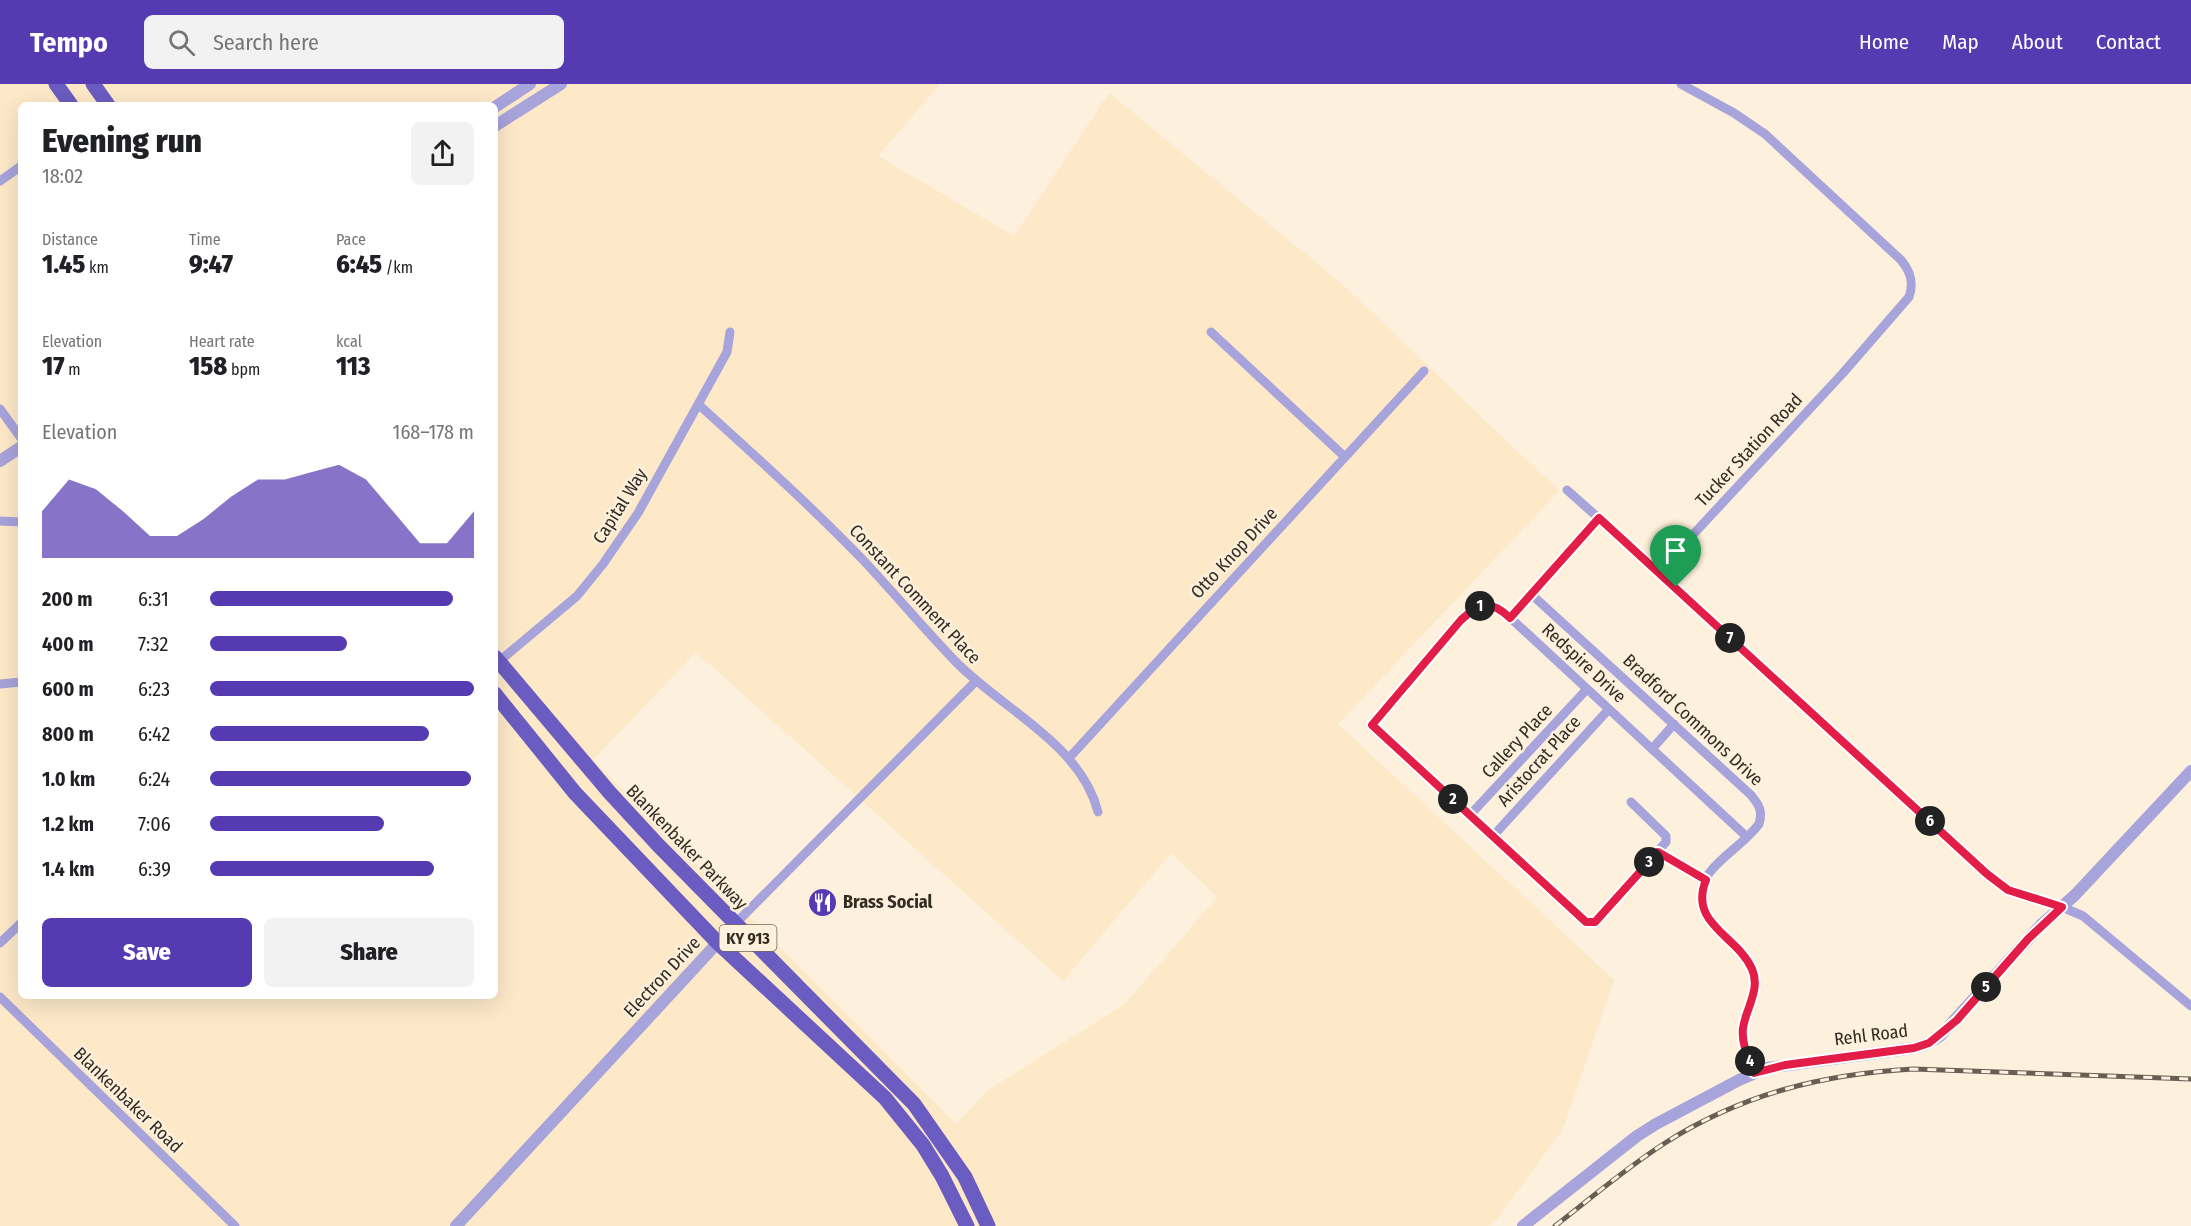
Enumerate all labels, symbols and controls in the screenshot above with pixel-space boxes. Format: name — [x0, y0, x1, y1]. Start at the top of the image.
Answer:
search box — [144, 15, 564, 69]
text: Tempo — [30, 26, 108, 59]
icon: search — [165, 26, 198, 59]
text: Search here — [213, 29, 319, 56]
text: Home — [1859, 29, 1909, 55]
text: Map — [1942, 29, 1979, 55]
text: About — [2012, 29, 2063, 55]
text: Contact — [2096, 29, 2161, 55]
text: Evening run — [42, 121, 202, 161]
button: share — [411, 122, 474, 185]
text: 18:02 — [42, 164, 83, 188]
text: Distance — [42, 230, 98, 249]
text: Time — [189, 230, 221, 249]
text: Pace — [336, 230, 366, 249]
text: 1.45 — [42, 249, 85, 280]
text: 9:47 — [189, 249, 233, 280]
text: 6:45 — [336, 249, 382, 280]
text: km — [85, 258, 109, 277]
text: /km — [382, 258, 413, 277]
text: Elevation — [42, 332, 102, 351]
text: Heart rate — [189, 332, 255, 351]
text: kcal — [336, 332, 362, 351]
text: 17 — [42, 351, 65, 382]
text: 158 — [189, 351, 227, 382]
text: 113 — [336, 351, 371, 382]
text: m — [65, 360, 81, 379]
text: bpm — [227, 360, 260, 379]
street label: Tucker Station Road — [1691, 389, 1807, 511]
text: Elevation — [42, 420, 117, 444]
text: 168–178 m — [393, 420, 474, 444]
street label: Capital Way — [588, 464, 652, 548]
street label: Otto Knop Drive — [1186, 503, 1282, 603]
street label: Constant Comment Place — [845, 520, 986, 668]
pin — [1650, 525, 1701, 587]
icon: arrive — [1659, 534, 1692, 567]
text: 200 m — [42, 587, 93, 611]
text: 6:31 — [138, 587, 169, 611]
pin: 1 — [1465, 591, 1495, 621]
text: 1 — [1477, 596, 1483, 615]
street label: Redspire Drive — [1537, 619, 1631, 708]
pin: 7 — [1715, 623, 1745, 653]
text: 7 — [1727, 628, 1733, 647]
text: 400 m — [42, 632, 94, 656]
text: 7:32 — [138, 632, 168, 656]
street label: Bradford Commons Drive — [1618, 649, 1768, 791]
text: 600 m — [42, 677, 94, 701]
text: 6:23 — [138, 677, 170, 701]
street label: Callery Place — [1477, 699, 1557, 783]
street label: Aristocrat Place — [1493, 711, 1586, 811]
text: 800 m — [42, 722, 94, 746]
text: 6:42 — [138, 722, 170, 746]
text: 1.0 km — [42, 767, 95, 791]
text: 6:24 — [138, 767, 170, 791]
street label: Blankenbaker Parkway — [622, 780, 752, 914]
pin: 2 — [1438, 784, 1468, 814]
text: 2 — [1449, 789, 1457, 808]
pin: 6 — [1915, 806, 1945, 836]
text: 6 — [1926, 811, 1934, 830]
text: 1.2 km — [42, 812, 94, 836]
text: 7:06 — [138, 812, 171, 836]
pin: 3 — [1634, 847, 1664, 877]
text: 3 — [1645, 852, 1653, 871]
text: 1.4 km — [42, 857, 94, 881]
text: 6:39 — [138, 857, 171, 881]
restaurant icon: Brass Social — [806, 886, 838, 918]
place label: Brass Social — [843, 891, 933, 913]
button: Save — [42, 918, 252, 987]
button: Share — [264, 918, 474, 987]
road number: KY 913 — [720, 925, 777, 951]
street label: Electron Drive — [619, 932, 705, 1022]
pin: 5 — [1971, 972, 2001, 1002]
text: 5 — [1982, 977, 1990, 996]
street label: Rehl Road — [1833, 1020, 1909, 1050]
street label: Blankenbaker Road — [69, 1043, 187, 1157]
pin: 4 — [1735, 1046, 1765, 1076]
text: 4 — [1746, 1051, 1754, 1070]

